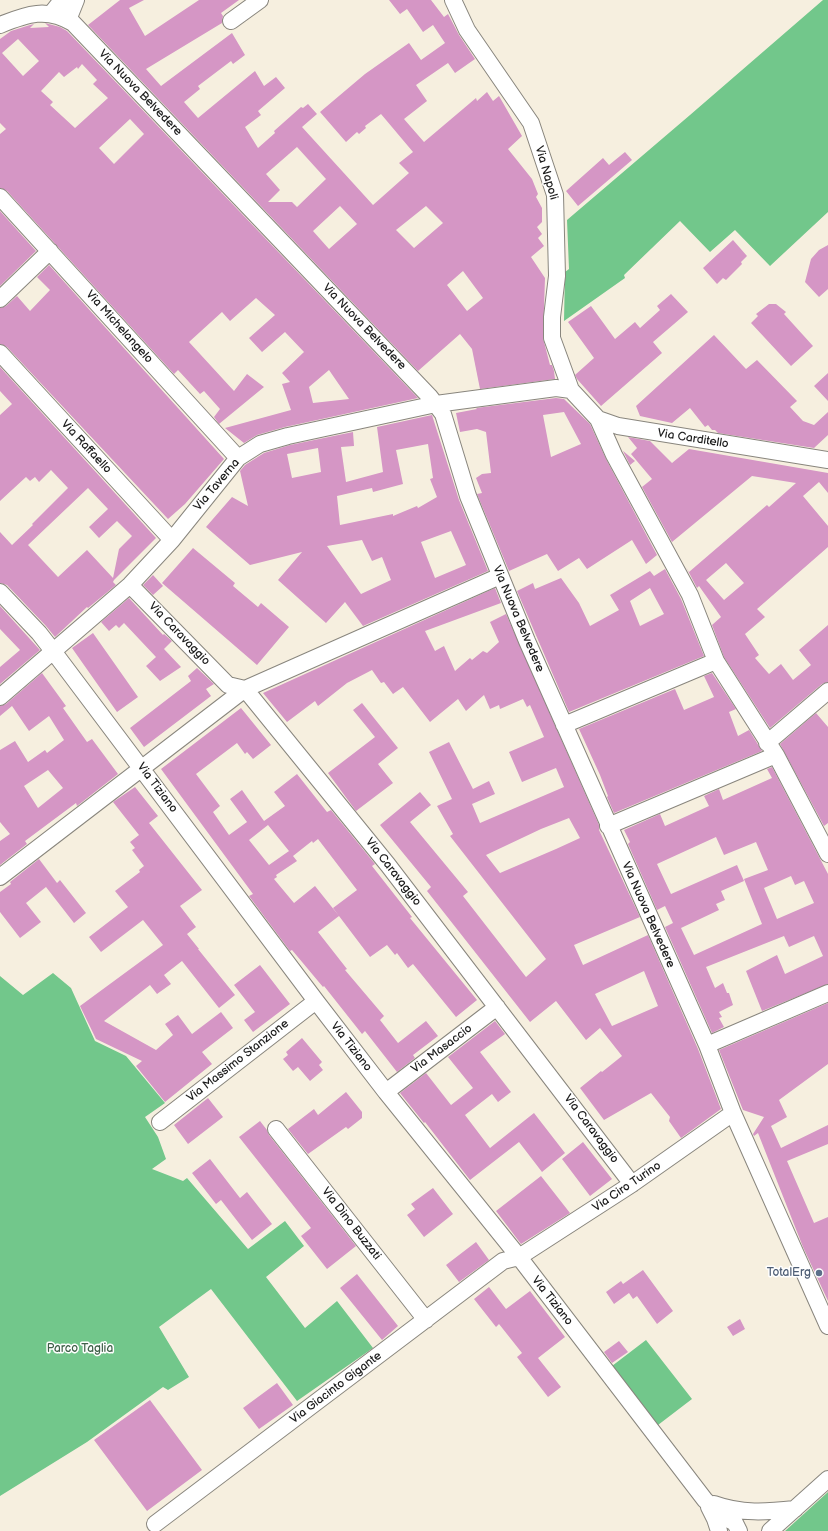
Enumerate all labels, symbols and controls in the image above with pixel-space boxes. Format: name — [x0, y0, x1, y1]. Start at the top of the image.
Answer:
street label: Via Nuova Belvedere — [95, 47, 185, 139]
street label: Via Napoli — [531, 144, 561, 202]
street label: Via Nuova Belvedere — [319, 281, 409, 373]
street label: Via Michelangelo — [82, 288, 156, 366]
street label: Via Raffaello — [58, 417, 114, 477]
street label: Via Carditello — [656, 426, 730, 452]
street label: Via Taverna — [191, 456, 243, 514]
street label: Via Nuova Belvedere — [489, 564, 547, 674]
street label: Via Caravaggio — [145, 599, 213, 669]
street label: Via Tiziano — [134, 760, 180, 816]
street label: Via Caravaggio — [362, 835, 424, 909]
street label: Via Nuova Belvedere — [618, 860, 678, 970]
street label: Via Massimo Stanzione — [184, 1017, 292, 1105]
street label: Via Tiziano — [327, 1019, 375, 1075]
street label: Via Masaccio — [409, 1021, 475, 1077]
street label: Via Caravaggio — [560, 1092, 622, 1166]
street label: Via Ciro Turino — [590, 1159, 664, 1215]
street label: Via Dino Buzzati — [318, 1185, 384, 1263]
place label: TotalErg — [767, 1266, 811, 1280]
marker: TotalErg — [814, 1268, 824, 1278]
street label: Via Tiziano — [528, 1273, 576, 1329]
park label: Parco Taglia — [47, 1342, 113, 1356]
street label: Via Giacinto Gigante — [287, 1349, 385, 1427]

